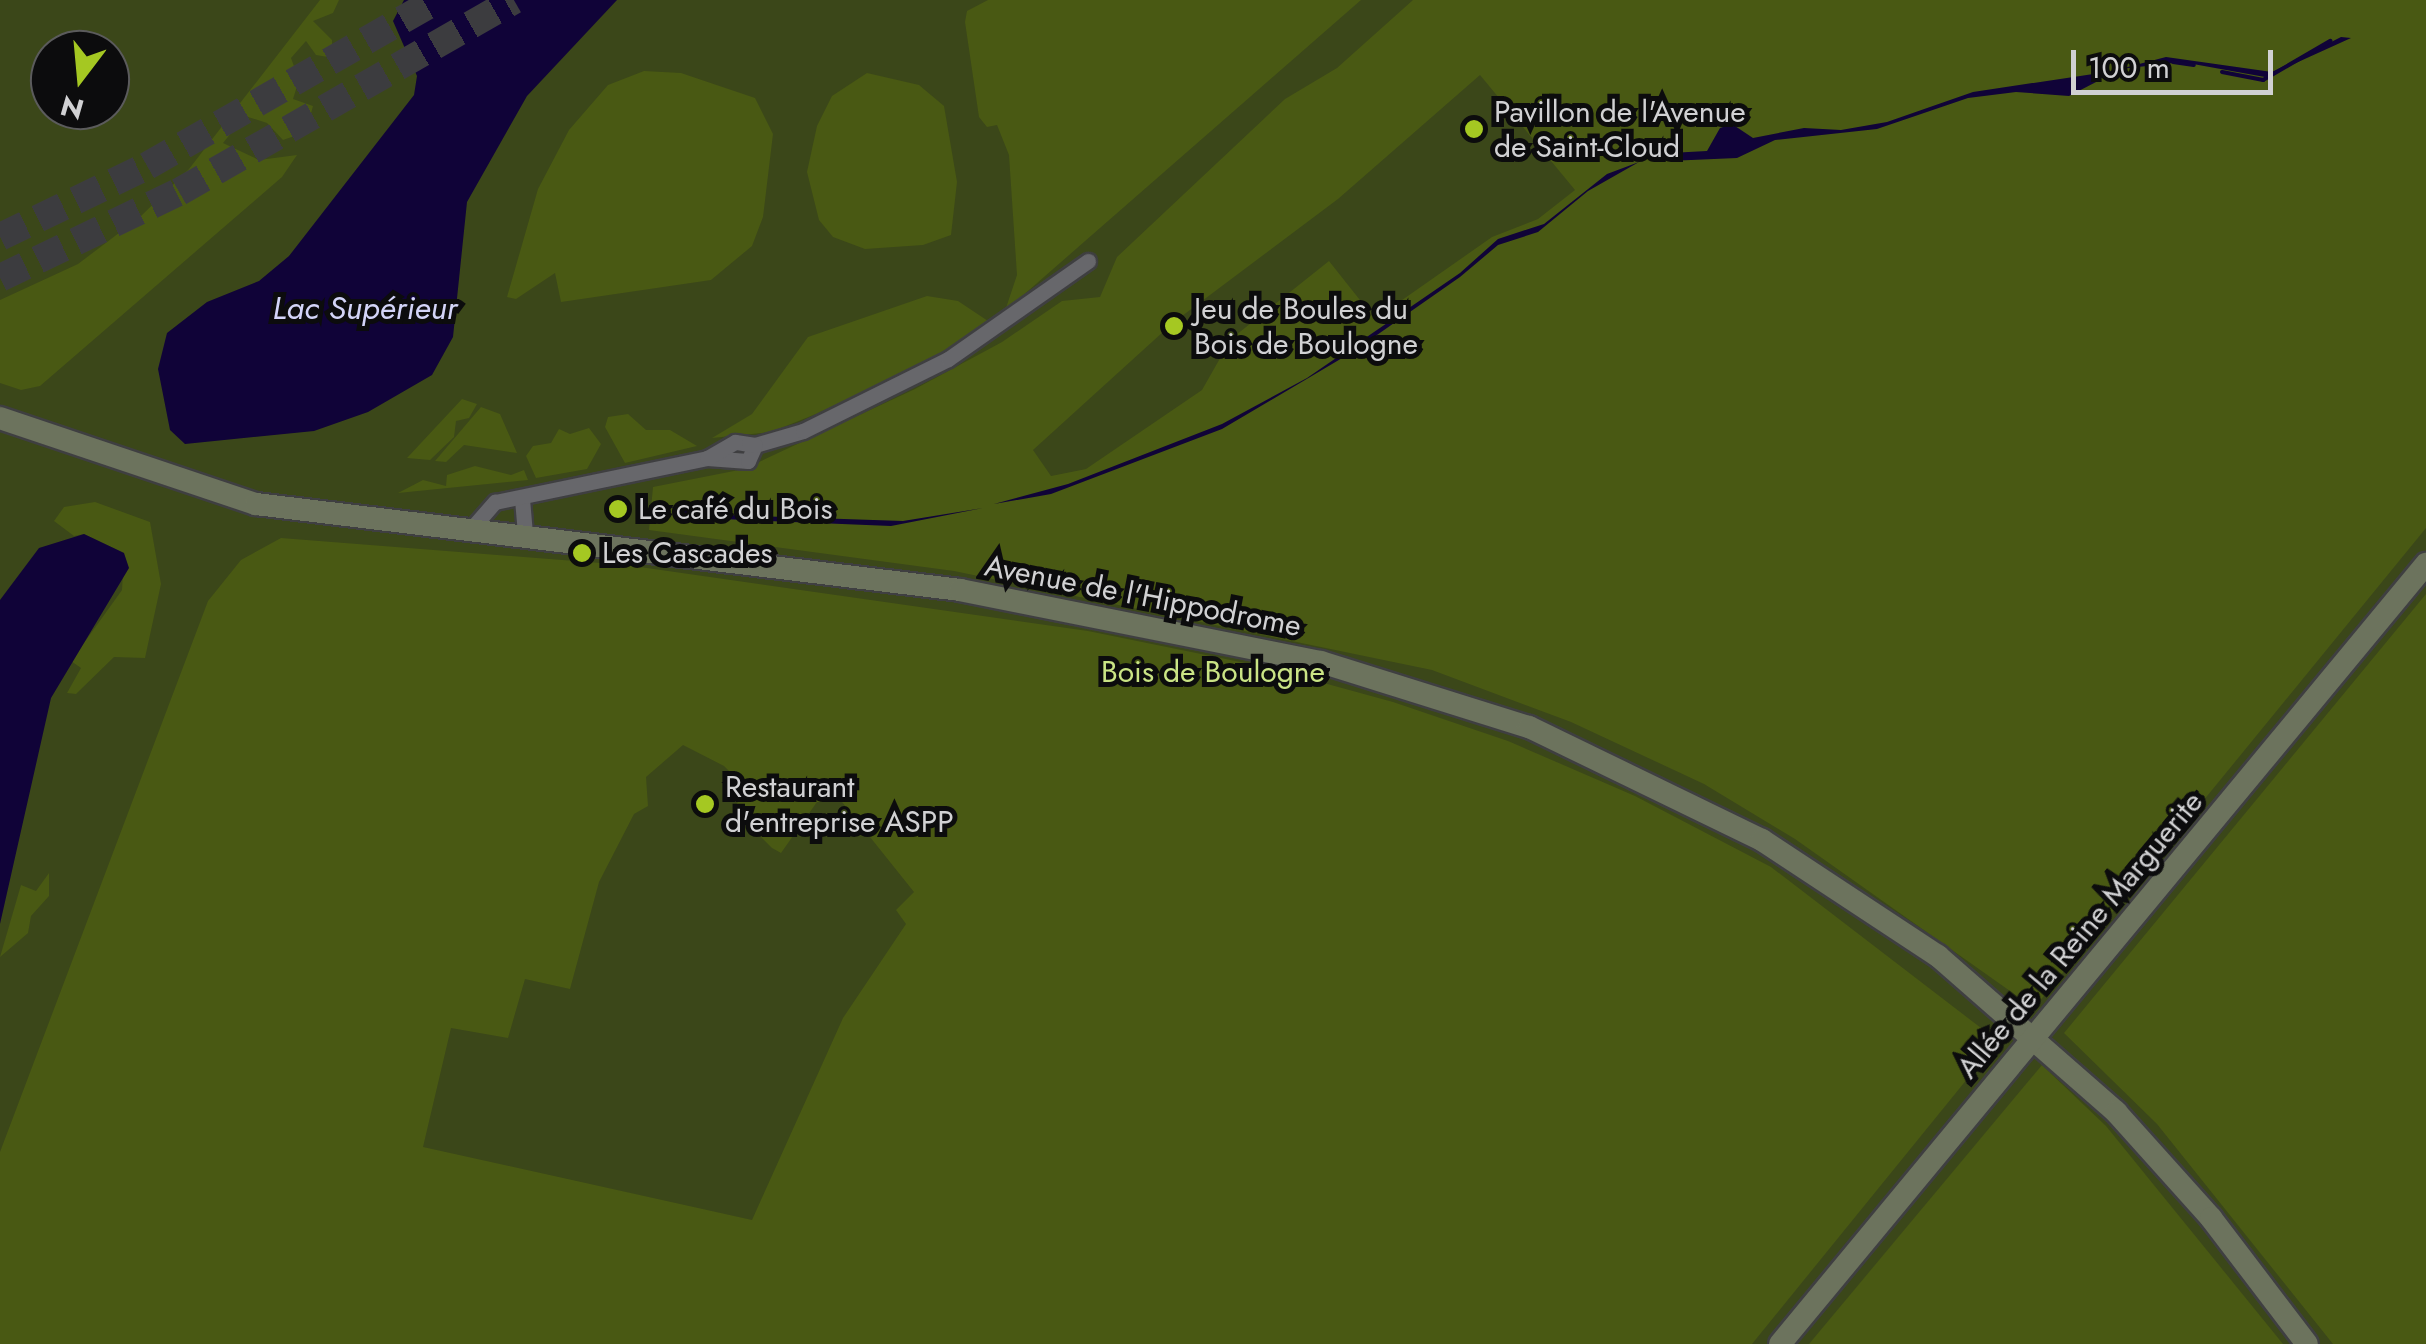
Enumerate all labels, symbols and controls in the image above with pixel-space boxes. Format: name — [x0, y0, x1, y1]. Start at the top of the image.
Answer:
north arrow — [30, 30, 130, 130]
scale bar — [2076, 30, 2278, 92]
text: 100 m — [2088, 46, 2170, 89]
text: N — [56, 85, 88, 130]
place label: Pavillon de l'Avenue de Saint-Cloud — [1494, 94, 1746, 164]
marker: Pavillon de l'Avenue de Saint-Cloud — [1463, 118, 1485, 140]
water label: Lac Supérieur — [273, 289, 457, 327]
place label: Jeu de Boules du Bois de Boulogne — [1194, 291, 1418, 362]
marker: Jeu de Boules du Bois de Boulogne — [1163, 315, 1185, 337]
place label: Le café du Bois — [638, 491, 833, 527]
marker: Le café du Bois — [607, 498, 629, 520]
place label: Les Cascades — [602, 535, 773, 571]
marker: Les Cascades — [571, 542, 593, 564]
street label: Avenue de l'Hippodrome — [982, 548, 1304, 644]
park label: Bois de Boulogne — [1101, 654, 1325, 690]
place label: Restaurant d'entreprise ASPP — [725, 769, 954, 840]
street label: Allée de la Reine Marguerite — [1949, 784, 2211, 1086]
marker: Restaurant d'entreprise ASPP — [694, 793, 716, 815]

